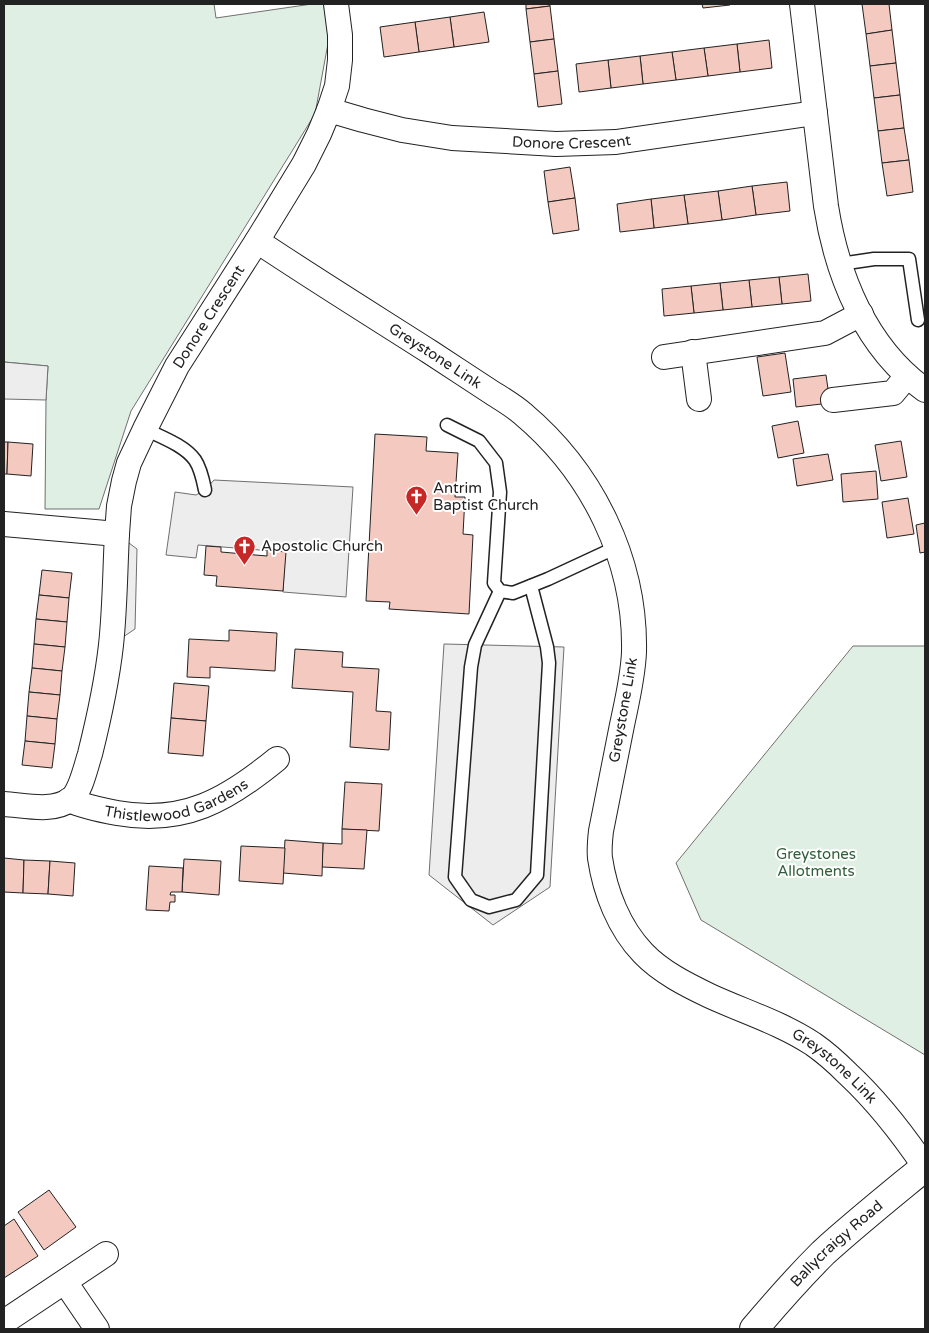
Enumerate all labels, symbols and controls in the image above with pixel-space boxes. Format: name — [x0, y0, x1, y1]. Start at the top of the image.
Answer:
street label: Donore Crescent — [512, 131, 632, 153]
street label: Donore Crescent — [169, 262, 248, 372]
street label: Greystone Link — [386, 319, 485, 392]
place label: Antrim Baptist Church — [433, 479, 539, 514]
church icon: Antrim Baptist Church — [405, 485, 429, 516]
church icon: Apostolic Church — [233, 534, 257, 565]
place label: Apostolic Church — [261, 537, 383, 555]
street label: Greystone Link — [605, 656, 641, 764]
street label: Thistlewood Gardens — [103, 775, 252, 825]
park label: Greystones Allotments — [776, 845, 856, 880]
street label: Greystone Link — [789, 1025, 881, 1107]
street label: Ballycraigy Road — [786, 1196, 886, 1290]

